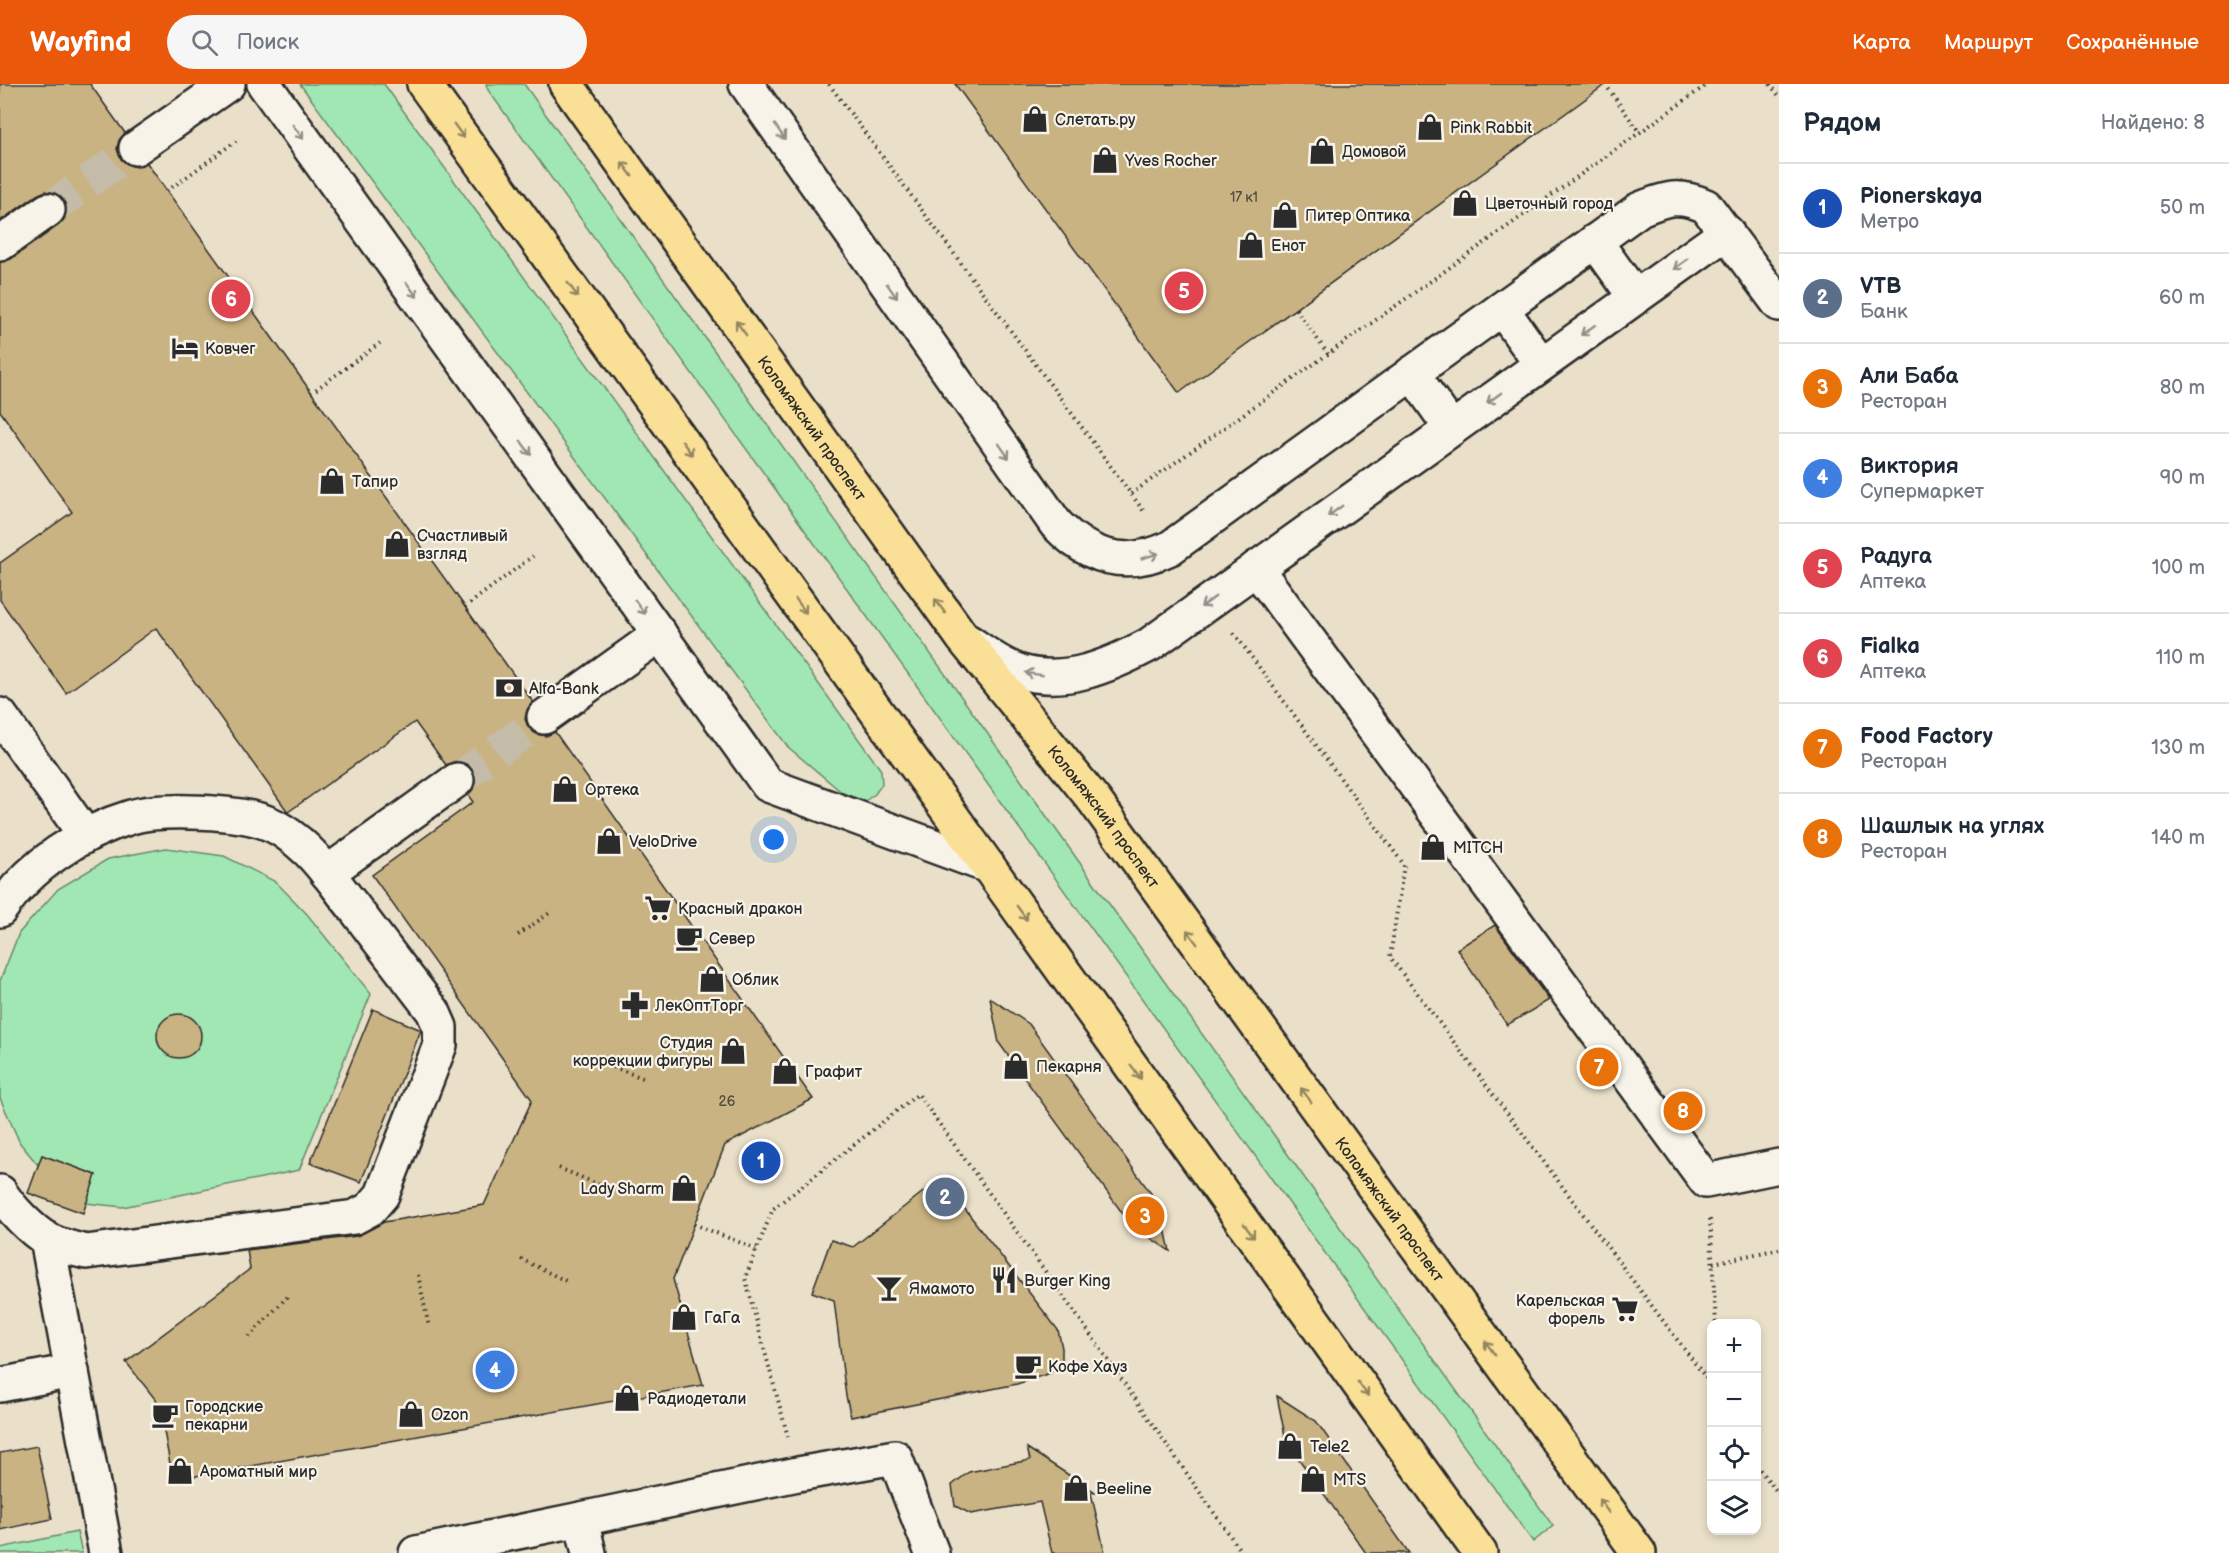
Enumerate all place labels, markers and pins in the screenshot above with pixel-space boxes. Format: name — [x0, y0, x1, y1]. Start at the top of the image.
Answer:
shop icon: Слетать.ру — [1020, 104, 1050, 134]
place label: Слетать.ру — [1055, 111, 1136, 130]
shop icon: Pink Rabbit — [1415, 112, 1445, 142]
place label: Pink Rabbit — [1450, 119, 1532, 138]
shop icon: Домовой — [1307, 136, 1337, 166]
place label: Домовой — [1342, 143, 1406, 162]
shop icon: Yves Rocher — [1090, 145, 1120, 175]
place label: Yves Rocher — [1124, 152, 1217, 171]
shop icon: Цветочный город — [1450, 188, 1480, 218]
place label: Цветочный город — [1485, 195, 1613, 214]
shop icon: Питер Оптика — [1270, 200, 1300, 230]
place label: Питер Оптика — [1305, 207, 1411, 226]
shop icon: Енот — [1236, 230, 1266, 260]
place label: Енот — [1271, 237, 1307, 256]
pin: 5 — [1164, 268, 1204, 314]
pin: 6 — [212, 276, 250, 322]
hotel icon: Ковчег — [170, 333, 200, 363]
place label: Ковчег — [205, 340, 255, 359]
shop icon: Тапир — [317, 466, 347, 496]
place label: Тапир — [352, 473, 398, 492]
place label: Счастливый взгляд — [417, 527, 508, 564]
shop icon: Счастливый взгляд — [382, 529, 412, 559]
bank icon: Alfa-Bank — [494, 673, 524, 703]
place label: Alfa-Bank — [529, 680, 599, 699]
shop icon: Ортека — [550, 774, 580, 804]
place label: Ортека — [585, 781, 640, 800]
shop icon: VeloDrive — [594, 826, 624, 856]
shop icon: MITCH — [1418, 832, 1448, 862]
place label: VeloDrive — [629, 833, 698, 852]
place label: MITCH — [1453, 839, 1503, 858]
supermarket icon: Красный дракон — [643, 893, 673, 923]
place label: Красный дракон — [678, 900, 803, 919]
cafe icon: Север — [674, 923, 704, 953]
place label: Север — [709, 930, 755, 949]
shop icon: Облик — [697, 964, 727, 994]
place label: Облик — [732, 971, 779, 990]
pharmacy icon: ЛекОптТорг — [620, 990, 650, 1020]
place label: ЛекОптТорг — [654, 997, 744, 1016]
place label: Студия коррекции фигуры — [573, 1034, 713, 1071]
shop icon: Студия коррекции фигуры — [718, 1036, 748, 1066]
pin: 7 — [1580, 1044, 1618, 1090]
shop icon: Пекарня — [1001, 1051, 1031, 1081]
shop icon: Графит — [770, 1056, 800, 1086]
place label: Пекарня — [1036, 1058, 1102, 1077]
place label: Графит — [805, 1063, 863, 1082]
pin: 8 — [1664, 1088, 1702, 1134]
pin: 1 — [742, 1138, 780, 1184]
shop icon: Lady Sharm — [669, 1173, 699, 1203]
pin: 2 — [926, 1174, 964, 1220]
place label: Lady Sharm — [580, 1180, 664, 1199]
pin: 3 — [1126, 1194, 1164, 1238]
restaurant icon: Burger King — [989, 1265, 1019, 1295]
place label: Burger King — [1024, 1272, 1111, 1291]
bar icon: Ямамото — [874, 1273, 904, 1303]
place label: Ямамото — [909, 1280, 974, 1299]
place label: Карельская форель — [1516, 1292, 1605, 1329]
supermarket icon: Карельская форель — [1610, 1294, 1640, 1324]
shop icon: ГаГа — [669, 1302, 699, 1332]
place label: ГаГа — [704, 1309, 741, 1328]
pin: 4 — [476, 1348, 514, 1392]
cafe icon: Кофе Хауз — [1013, 1351, 1043, 1381]
place label: Кофе Хауз — [1048, 1358, 1128, 1377]
shop icon: Радиодетали — [612, 1383, 642, 1413]
place label: Радиодетали — [647, 1390, 746, 1409]
place label: Городские пекарни — [185, 1398, 263, 1435]
shop icon: Ozon — [396, 1399, 426, 1429]
cafe icon: Городские пекарни — [150, 1400, 180, 1430]
place label: Ozon — [431, 1406, 469, 1425]
shop icon: Tele2 — [1275, 1431, 1305, 1461]
place label: Tele2 — [1310, 1438, 1350, 1457]
shop icon: Ароматный мир — [165, 1456, 195, 1486]
place label: Ароматный мир — [199, 1463, 317, 1482]
shop icon: MTS — [1298, 1464, 1328, 1494]
place label: MTS — [1333, 1471, 1366, 1490]
shop icon: Beeline — [1061, 1473, 1091, 1503]
place label: Beeline — [1096, 1480, 1152, 1499]

